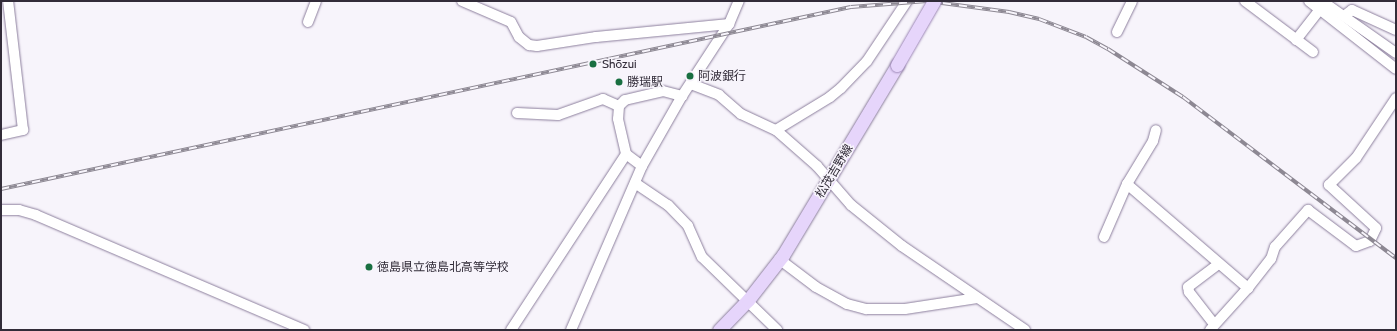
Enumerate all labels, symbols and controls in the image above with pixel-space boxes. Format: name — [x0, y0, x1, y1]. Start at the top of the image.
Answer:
place label: Shōzui — [602, 57, 637, 71]
marker: Shōzui — [587, 58, 599, 70]
place label: 阿波銀行 — [698, 69, 746, 83]
marker: 阿波銀行 — [685, 71, 695, 81]
place label: 勝瑞駅 — [627, 75, 663, 89]
marker: 勝瑞駅 — [614, 77, 624, 87]
street label: 松茂吉野線 — [812, 142, 856, 200]
place label: 徳島県立徳島北高等学校 — [377, 260, 509, 274]
marker: 徳島県立徳島北高等学校 — [364, 262, 374, 272]

